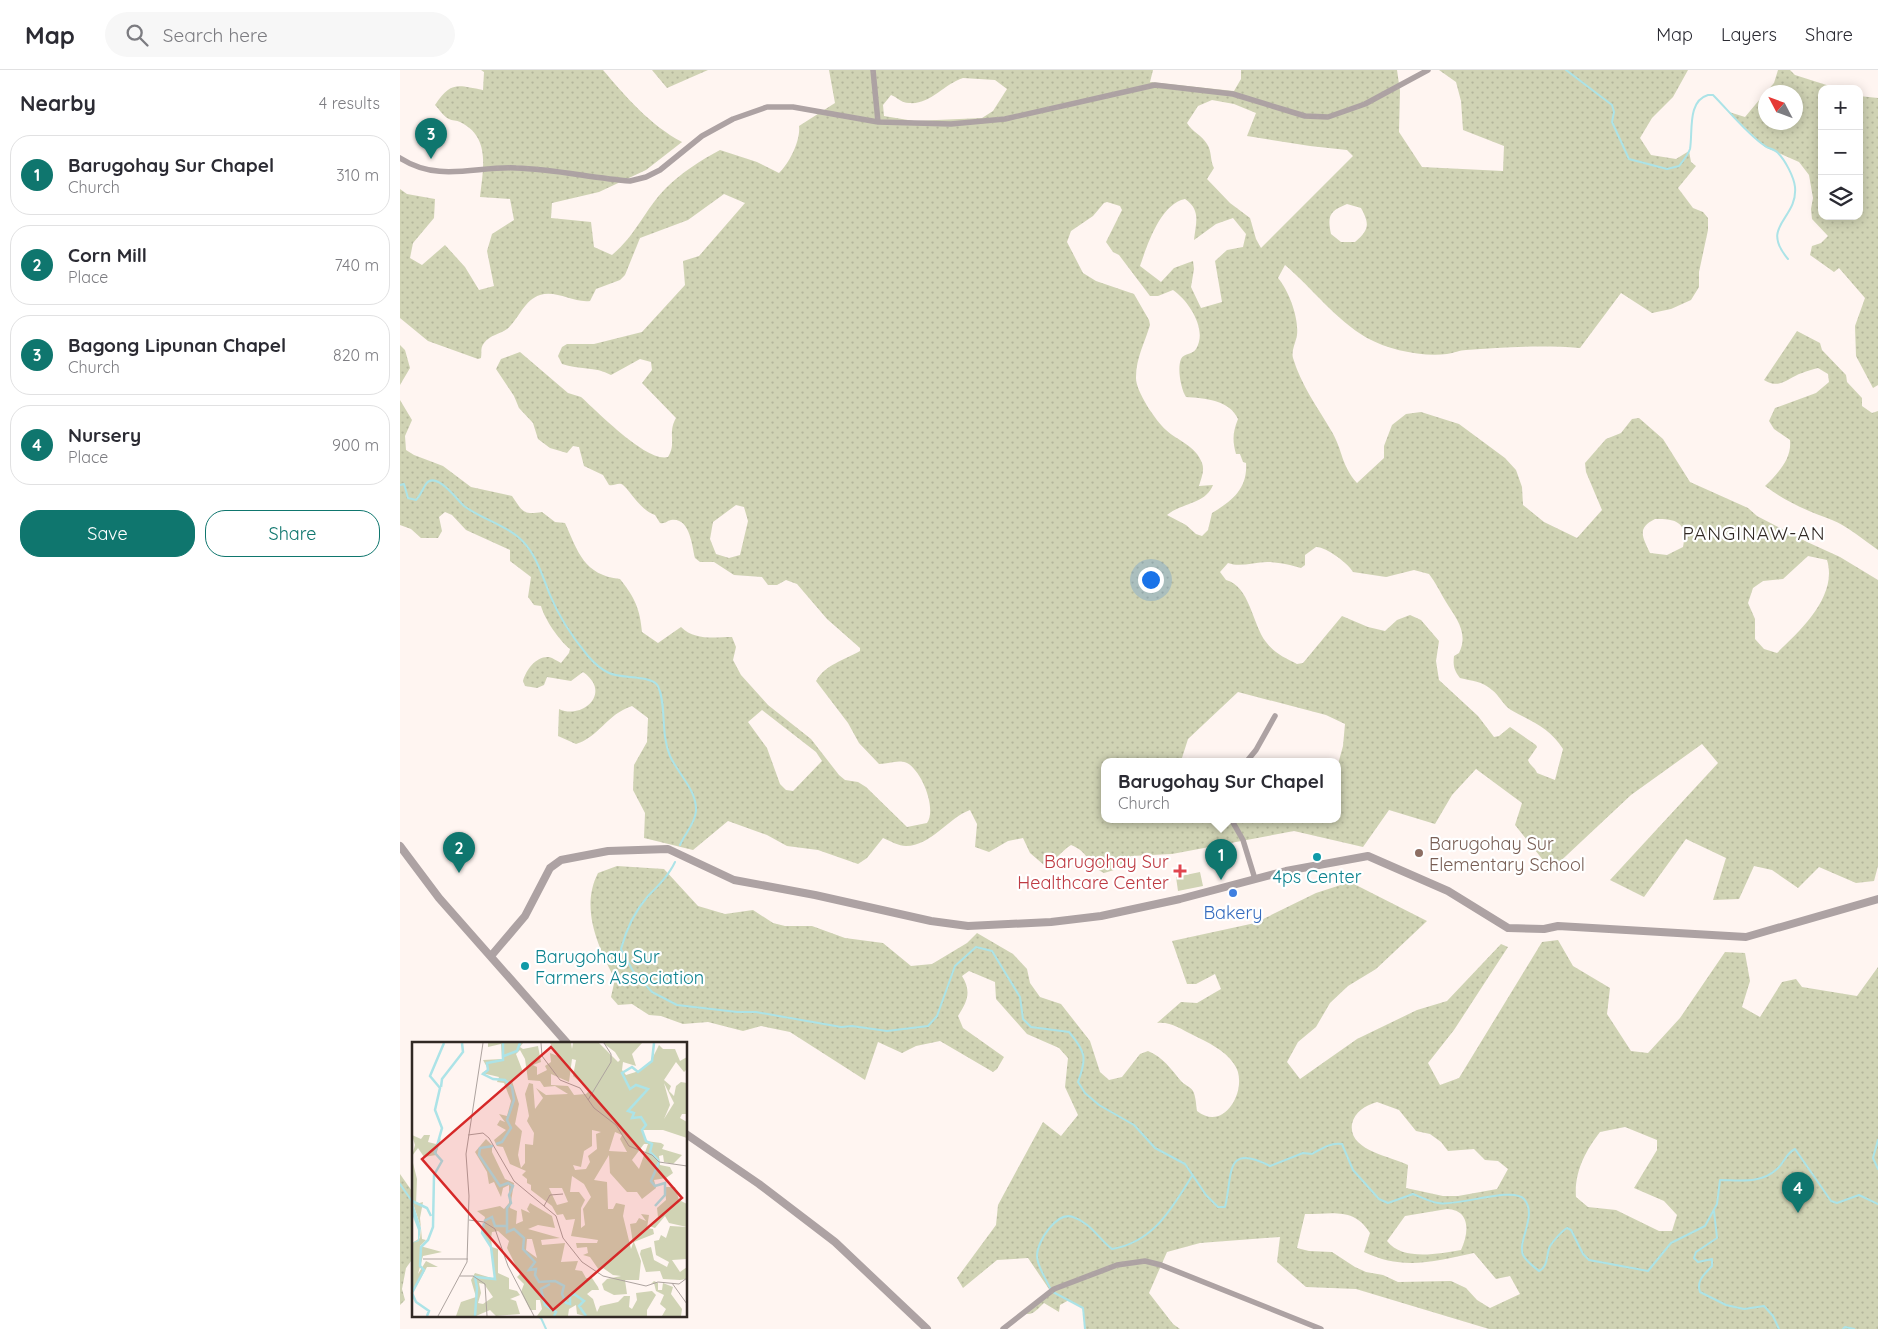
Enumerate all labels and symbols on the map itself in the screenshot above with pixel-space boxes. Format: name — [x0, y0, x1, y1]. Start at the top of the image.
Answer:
north arrow — [1758, 85, 1803, 130]
pin: 3 — [415, 118, 447, 159]
district label: PANGINAW-AN — [1682, 521, 1826, 545]
your location — [1138, 567, 1164, 593]
pin: 2 — [443, 832, 475, 873]
place label: Barugohay Sur Elementary School — [1429, 832, 1585, 876]
pin: 1 — [1205, 839, 1237, 880]
marker: Barugohay Sur Elementary School — [1413, 847, 1425, 859]
place label: Barugohay Sur Healthcare Center — [1017, 850, 1169, 894]
marker: 4ps Center — [1311, 851, 1323, 863]
marker: Barugohay Sur Healthcare Center — [1173, 864, 1187, 878]
place label: 4ps Center — [1272, 865, 1362, 888]
marker: Bakery — [1227, 887, 1239, 899]
place label: Bakery — [1203, 901, 1263, 924]
place label: Barugohay Sur Farmers Association — [535, 945, 704, 989]
marker: Barugohay Sur Farmers Association — [519, 960, 531, 972]
inset map — [412, 1042, 688, 1316]
pin: 4 — [1782, 1172, 1814, 1213]

